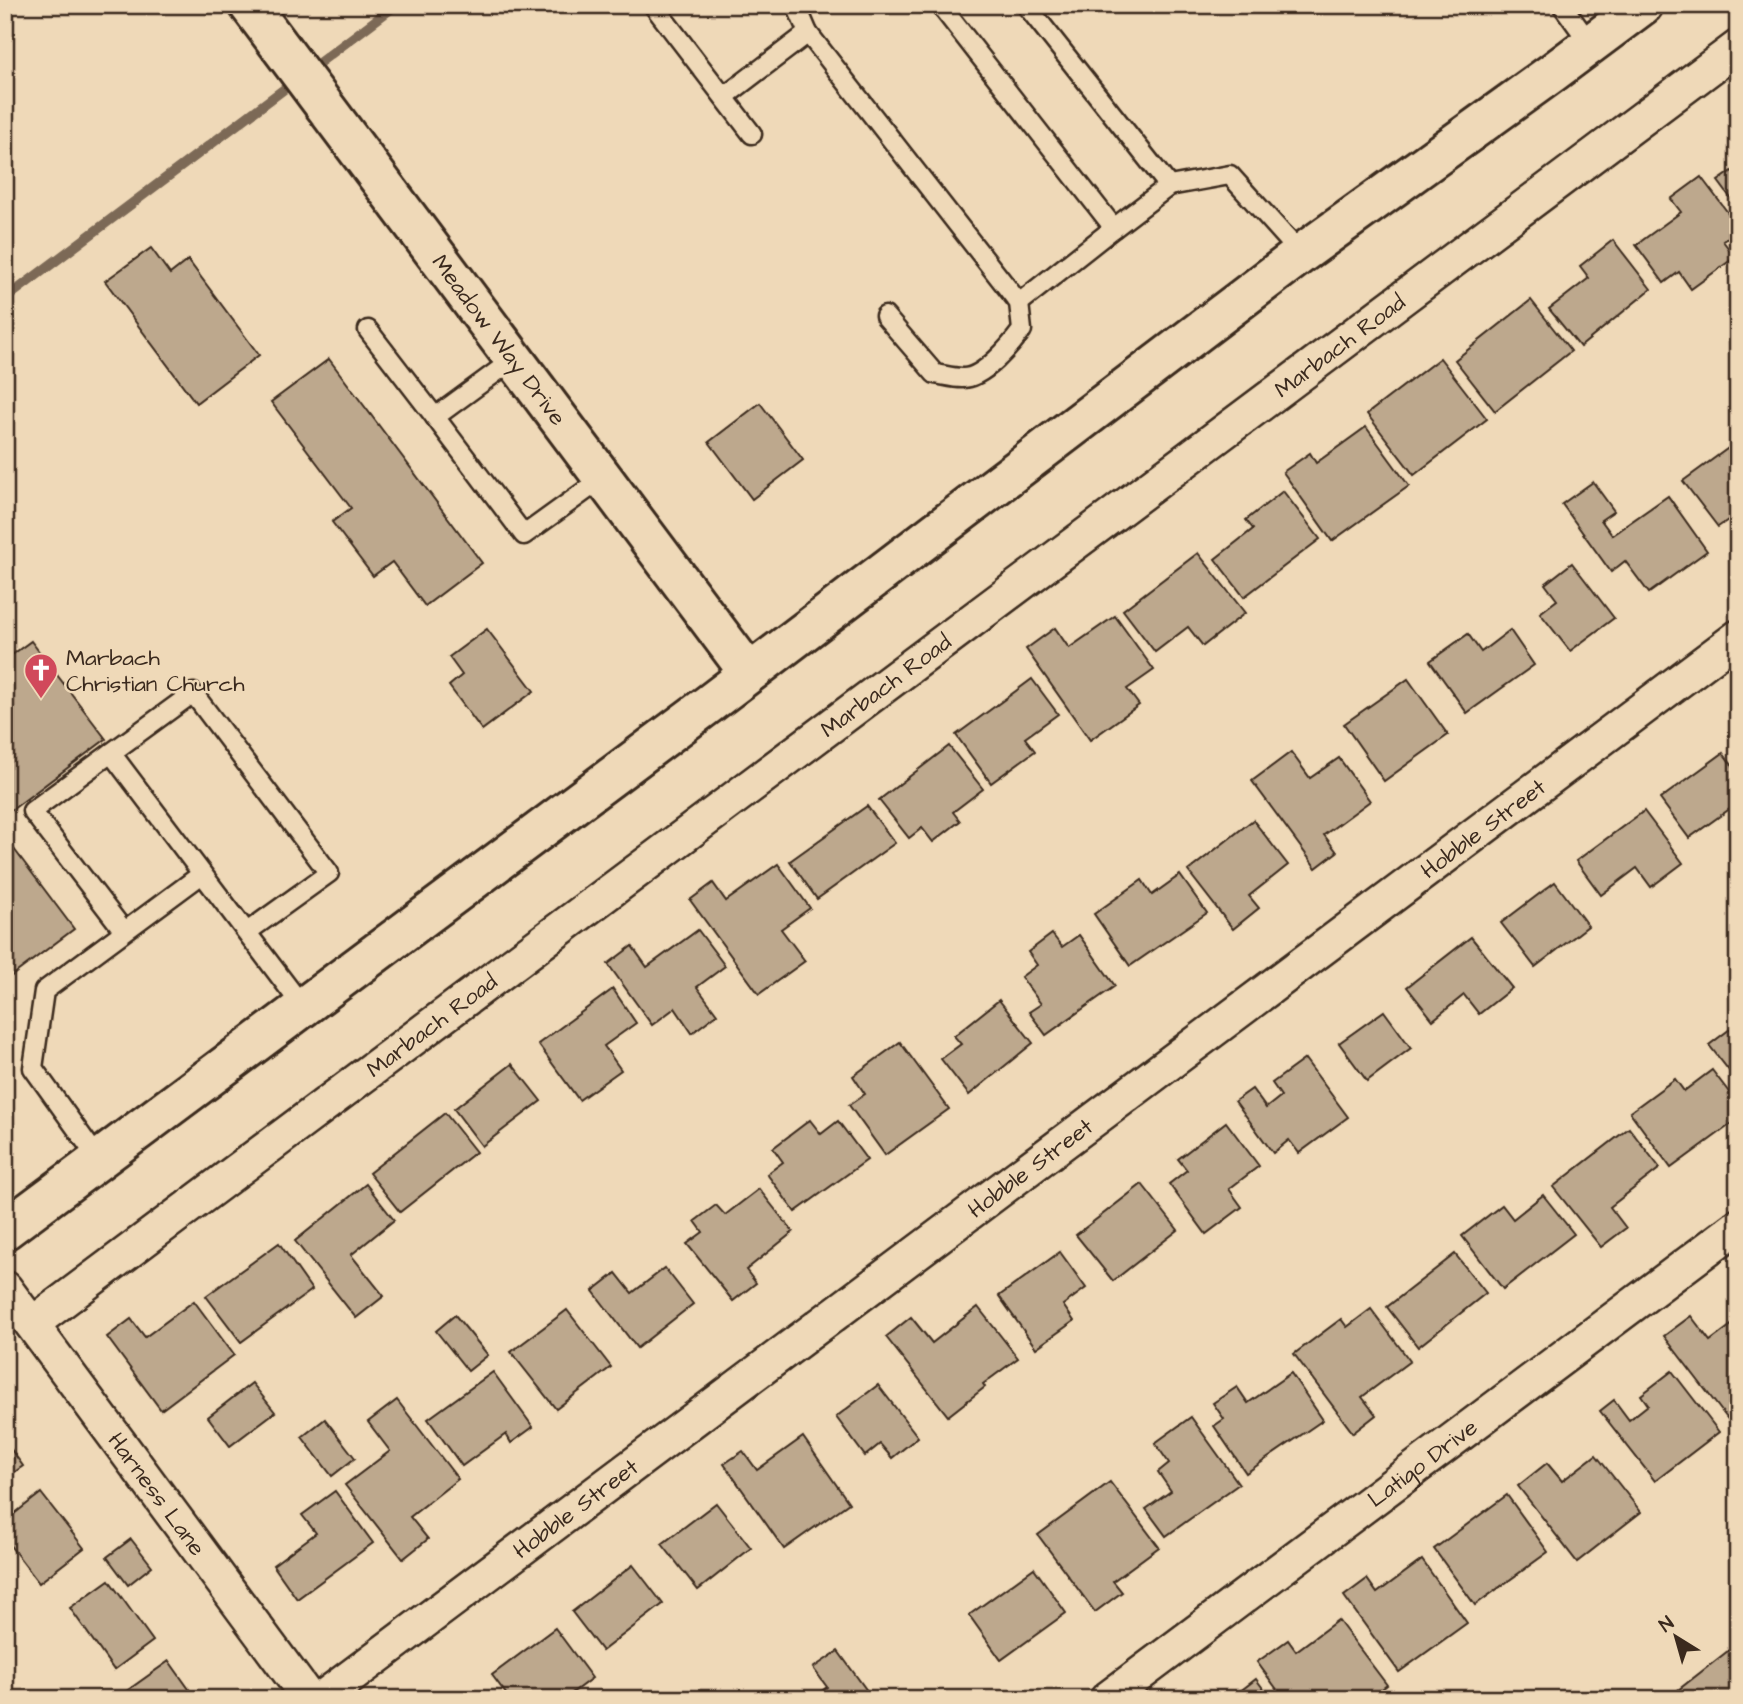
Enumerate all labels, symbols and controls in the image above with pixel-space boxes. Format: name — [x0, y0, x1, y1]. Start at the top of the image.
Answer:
street label: Meadow Way Drive — [424, 248, 573, 432]
street label: Marbach Road — [1268, 287, 1412, 406]
street label: Marbach Road — [814, 626, 958, 746]
place label: Marbach Christian Church — [66, 642, 245, 700]
church icon: Marbach Christian Church — [22, 651, 60, 700]
street label: Hobble Street — [1414, 771, 1553, 886]
street label: Marbach Road — [360, 966, 504, 1085]
street label: Hobble Street — [961, 1111, 1100, 1226]
street label: Latigo Drive — [1361, 1412, 1484, 1515]
street label: Harness Lane — [100, 1426, 213, 1563]
street label: Hobble Street — [507, 1451, 646, 1567]
north arrow — [1642, 1602, 1712, 1672]
text: N — [1654, 1610, 1680, 1639]

